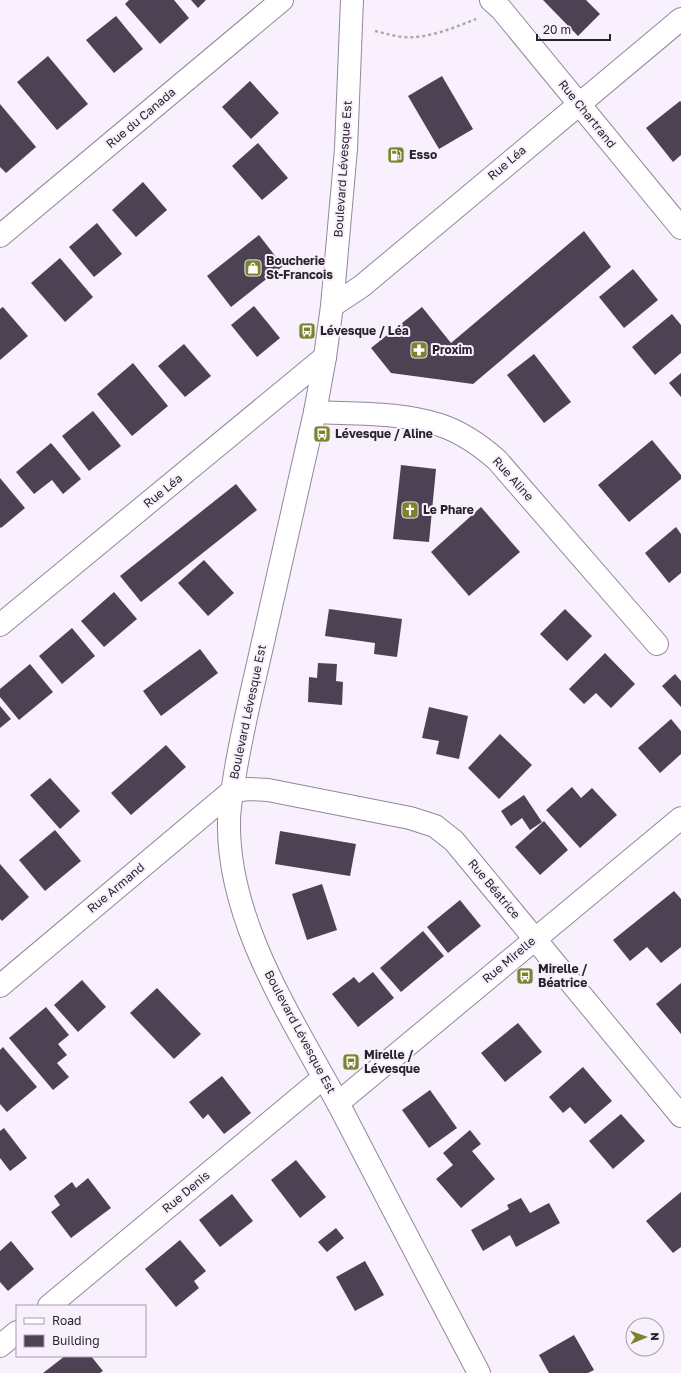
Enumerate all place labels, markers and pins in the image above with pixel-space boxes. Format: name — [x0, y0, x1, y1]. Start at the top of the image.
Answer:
fuel station icon: Esso — [386, 145, 406, 165]
place label: Esso — [409, 147, 437, 162]
place label: Boucherie St-Francois — [266, 253, 333, 282]
shop icon: Boucherie St-Francois — [243, 258, 263, 278]
bus stop icon: Lévesque / Léa — [297, 321, 317, 341]
place label: Lévesque / Léa — [320, 323, 409, 338]
pharmacy icon: Proxim — [409, 340, 429, 360]
place label: Proxim — [432, 342, 472, 357]
bus stop icon: Lévesque / Aline — [312, 424, 332, 444]
place label: Lévesque / Aline — [335, 426, 433, 441]
church icon: Le Phare — [400, 500, 420, 520]
place label: Le Phare — [423, 502, 474, 517]
place label: Mirelle / Béatrice — [538, 961, 588, 990]
bus stop icon: Mirelle / Béatrice — [515, 966, 535, 986]
place label: Mirelle / Lévesque — [364, 1047, 420, 1076]
bus stop icon: Mirelle / Lévesque — [341, 1052, 361, 1072]

